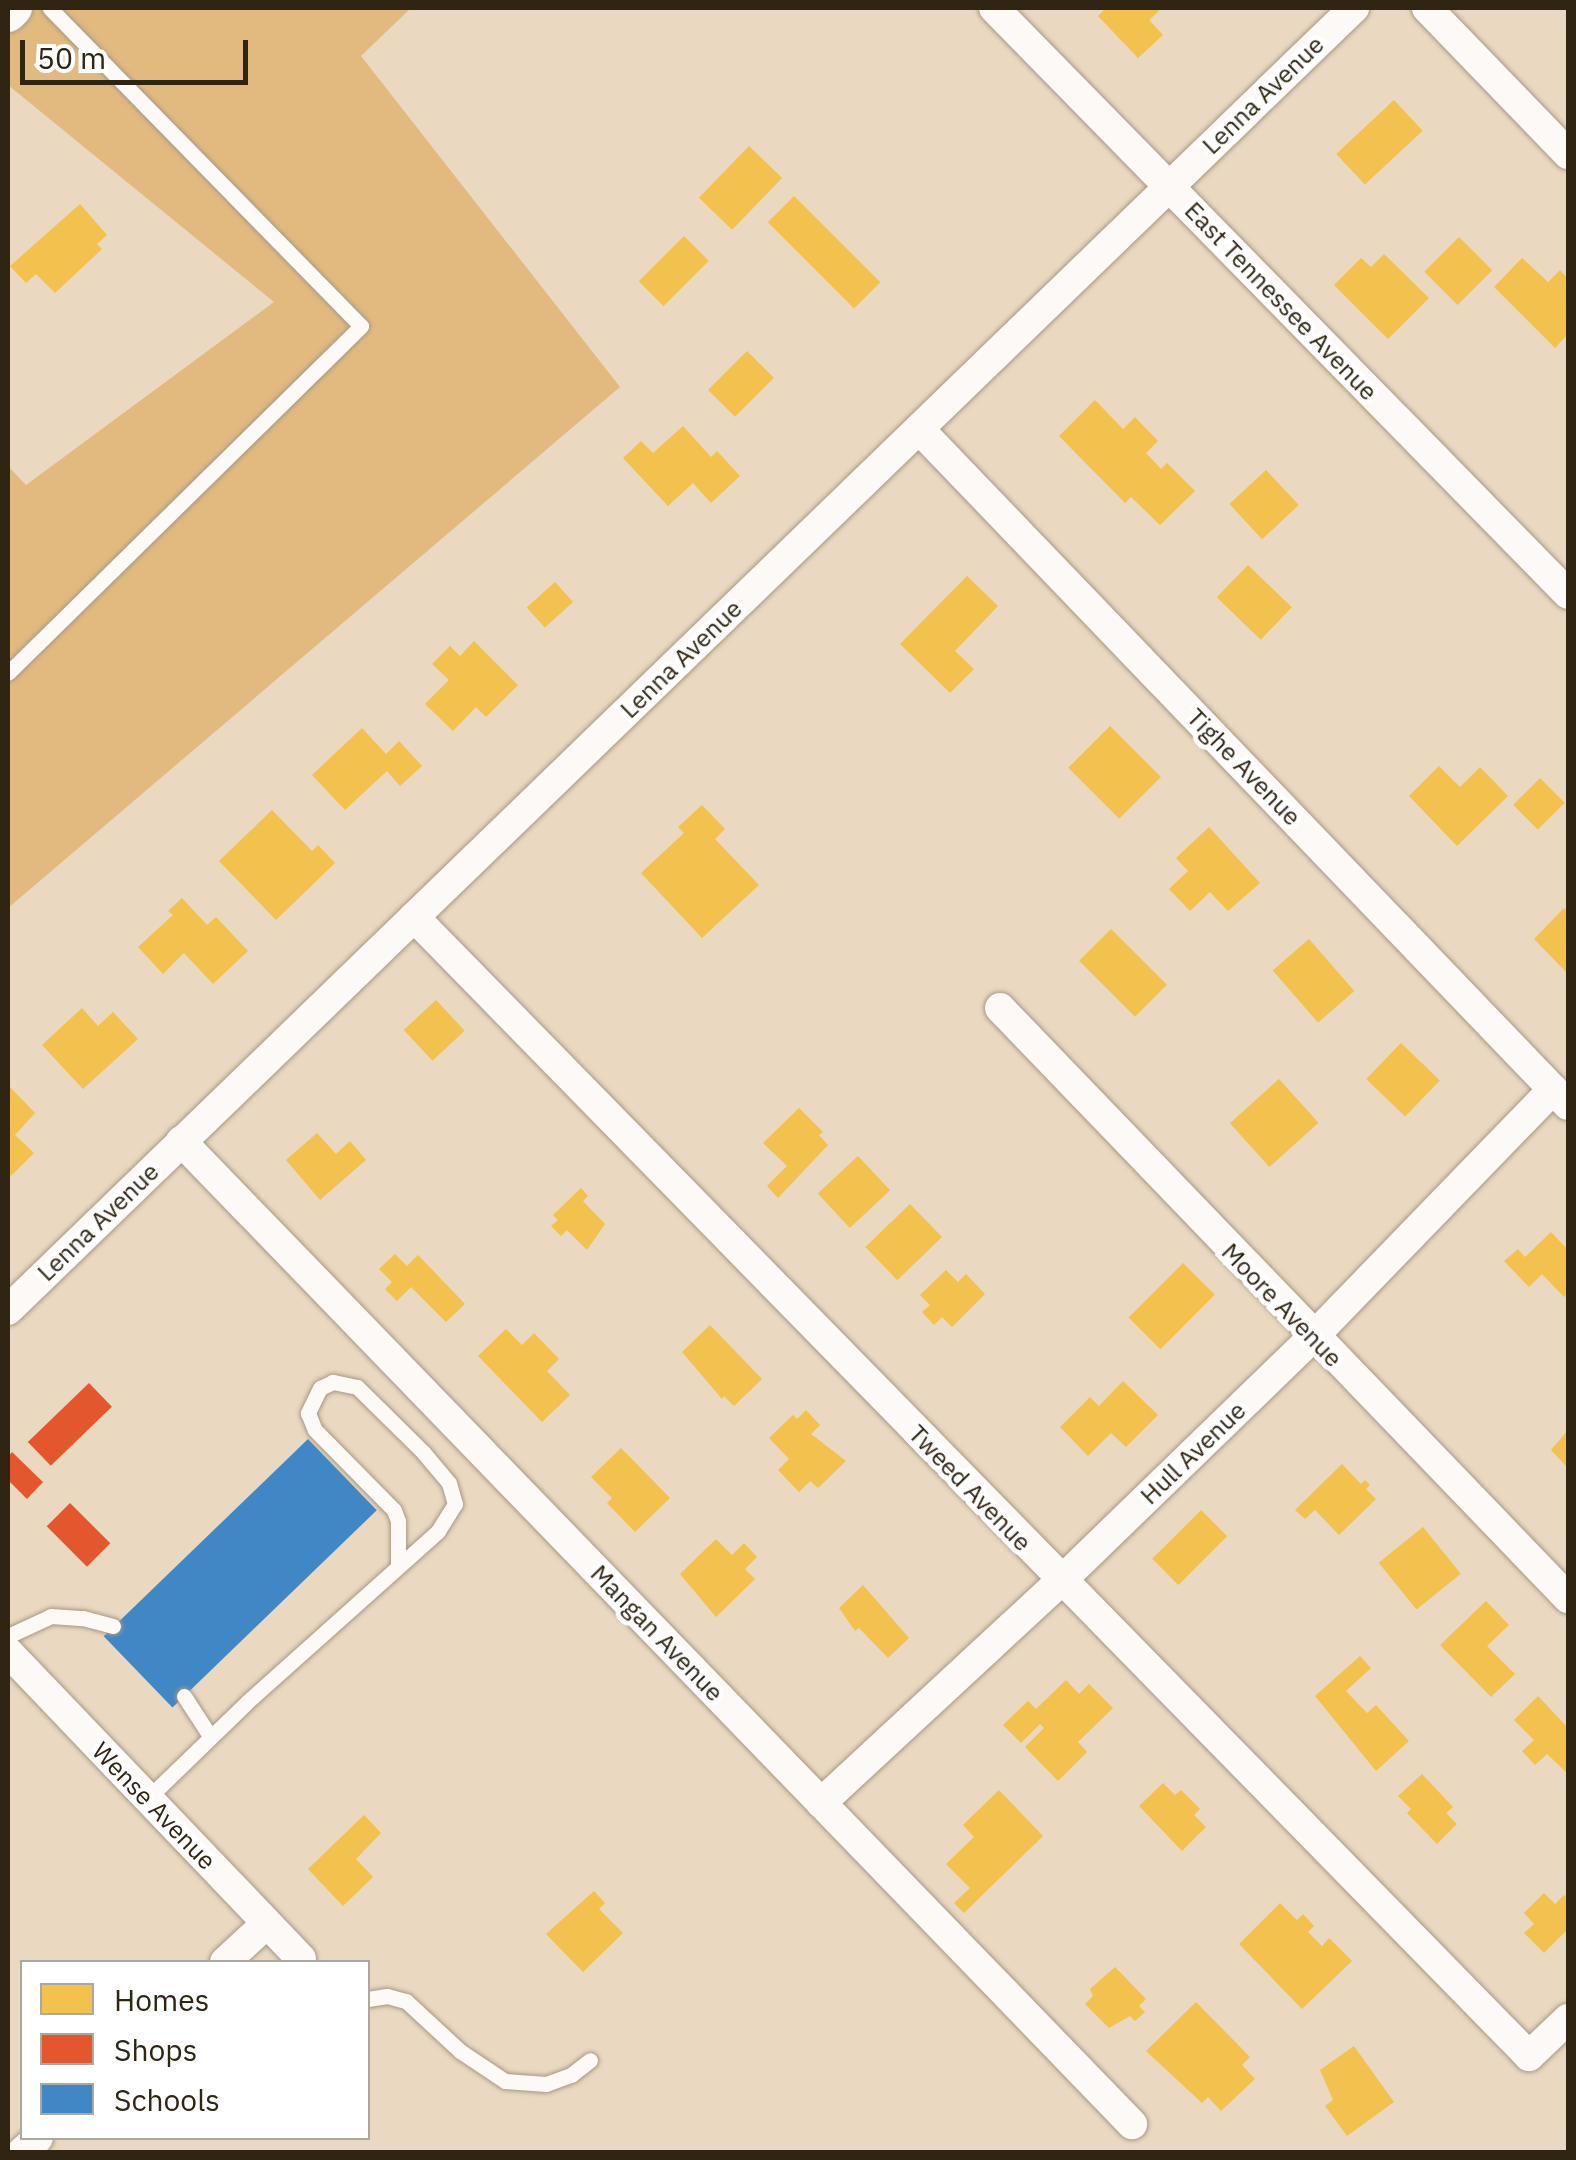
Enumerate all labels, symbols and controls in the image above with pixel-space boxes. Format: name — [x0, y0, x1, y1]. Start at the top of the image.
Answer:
scale bar — [25, 20, 252, 82]
street label: Lenna Avenue — [1196, 30, 1330, 160]
text: 50 m — [37, 38, 106, 77]
street label: East Tennessee Avenue — [1178, 196, 1384, 406]
street label: Lenna Avenue — [614, 594, 748, 724]
street label: Tighe Avenue — [1181, 702, 1307, 832]
street label: Lenna Avenue — [31, 1157, 165, 1287]
street label: Moore Avenue — [1215, 1237, 1349, 1373]
street label: Hull Avenue — [1134, 1395, 1252, 1511]
street label: Tweed Avenue — [902, 1419, 1038, 1557]
street label: Mangan Avenue — [584, 1559, 730, 1707]
street label: Wense Avenue — [86, 1736, 222, 1876]
legend — [20, 1960, 370, 2140]
text: Homes — [114, 1980, 209, 2019]
text: Shops — [114, 2030, 197, 2069]
text: Schools — [114, 2080, 220, 2119]

